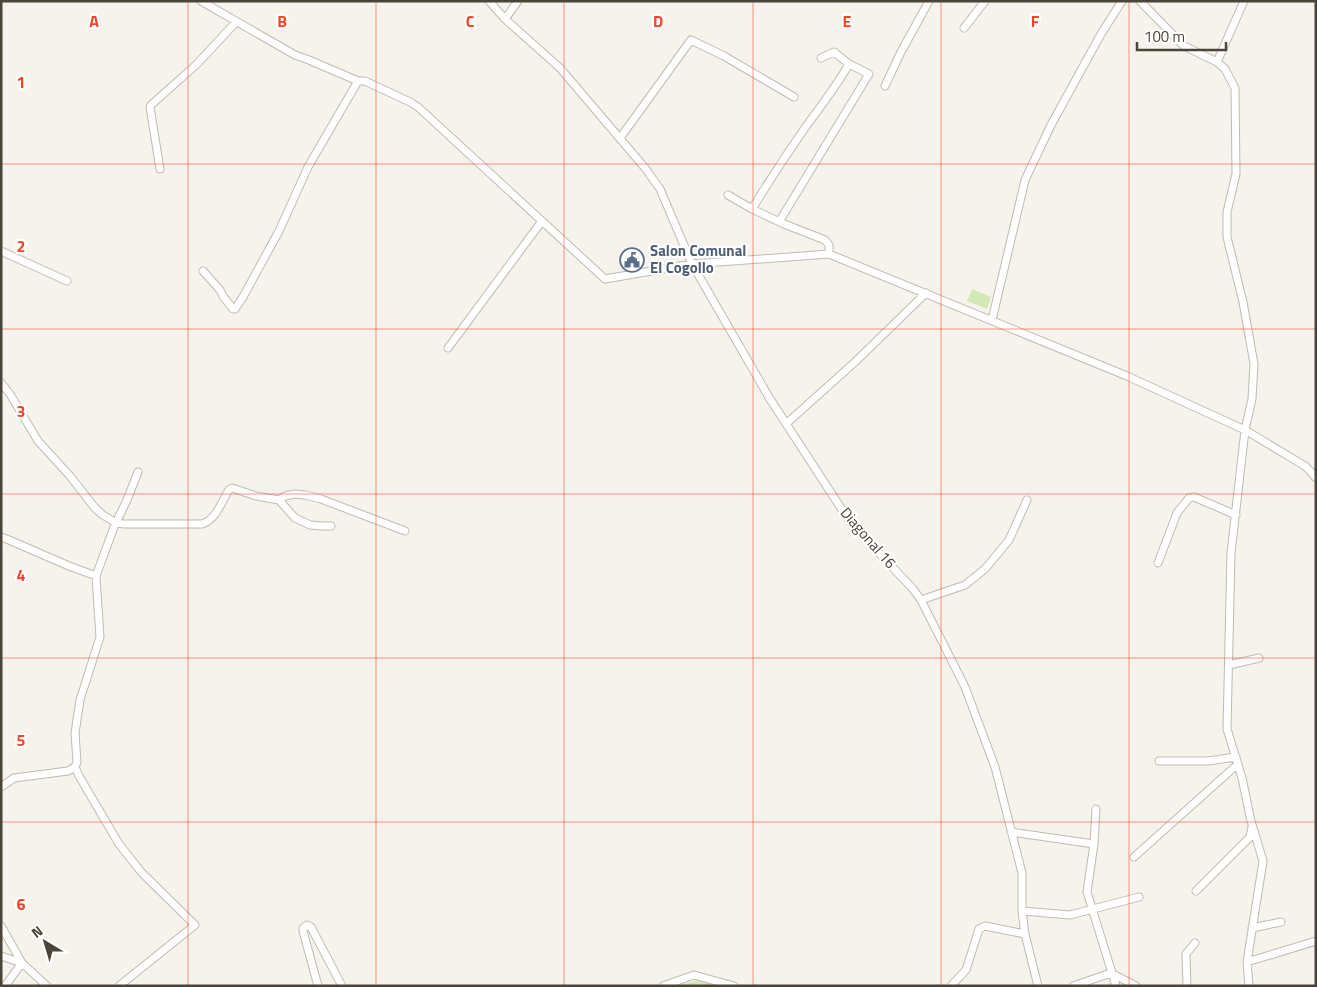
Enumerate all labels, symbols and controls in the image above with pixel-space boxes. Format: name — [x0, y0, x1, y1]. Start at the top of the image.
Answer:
text: A — [89, 9, 99, 33]
text: B — [277, 9, 287, 33]
text: C — [466, 9, 475, 33]
text: D — [653, 9, 663, 33]
text: E — [843, 9, 852, 33]
text: F — [1031, 9, 1040, 33]
scale bar — [1137, 20, 1226, 52]
text: 100 m — [1144, 25, 1185, 48]
text: 1 — [17, 70, 25, 94]
text: 2 — [17, 234, 25, 258]
place label: Salon Comunal El Cogollo — [650, 239, 746, 279]
public building icon: Salon Comunal El Cogollo — [619, 247, 645, 273]
text: 3 — [17, 399, 25, 423]
street label: Diagonal 16 — [835, 502, 902, 574]
text: 4 — [17, 563, 26, 587]
text: 5 — [17, 728, 26, 752]
text: 6 — [17, 892, 26, 916]
north arrow — [20, 917, 70, 967]
text: N — [26, 920, 47, 943]

